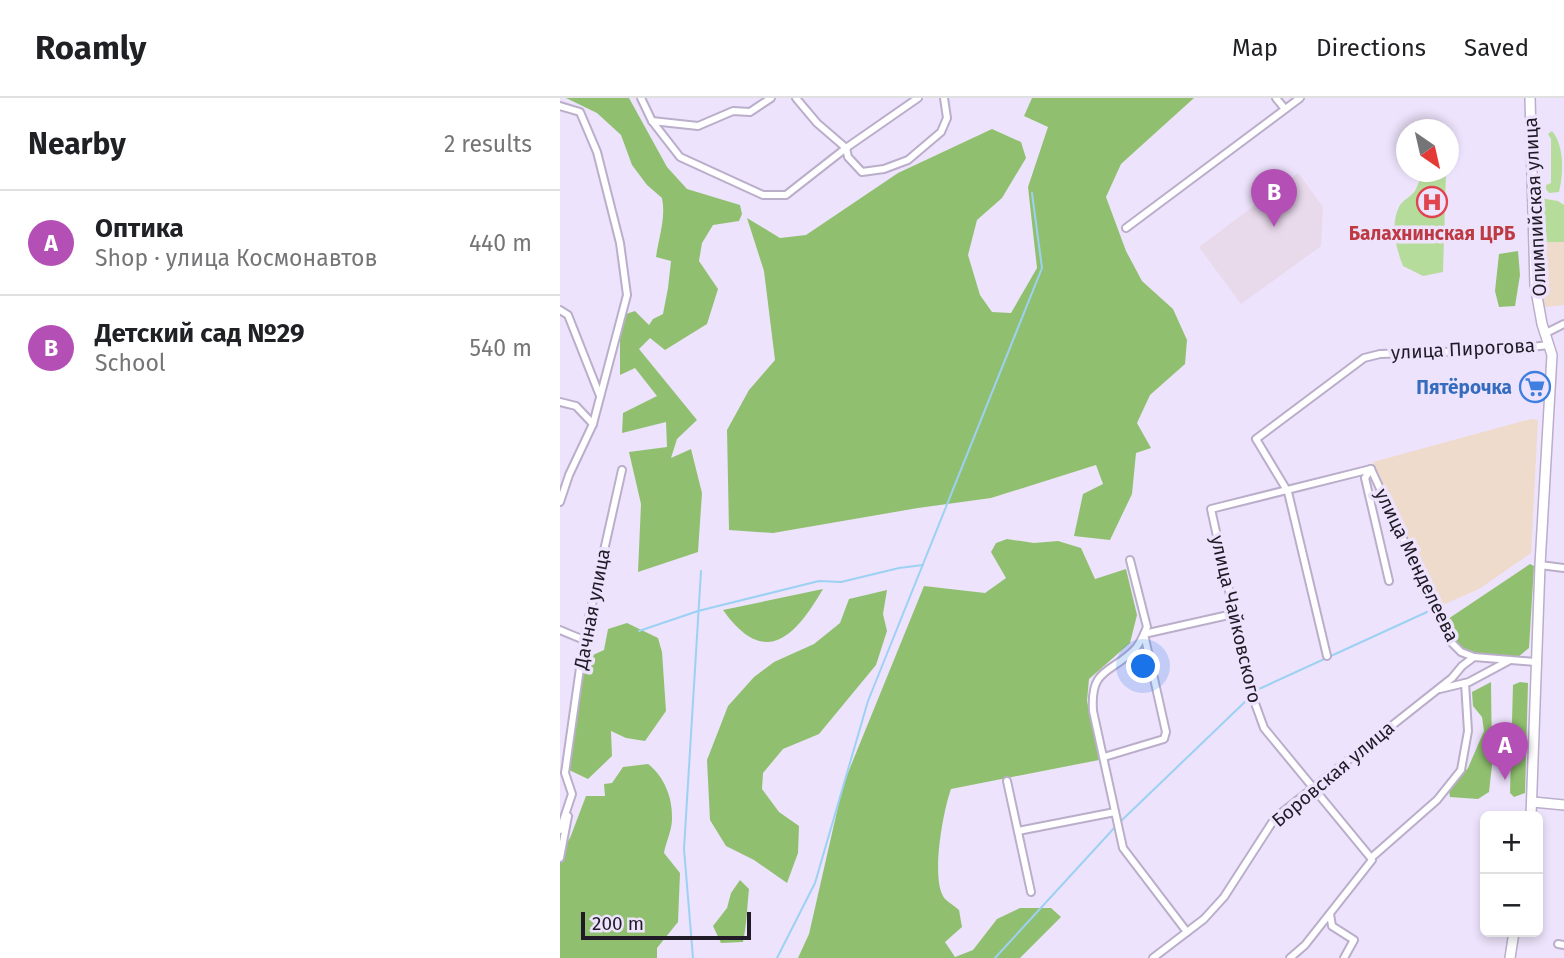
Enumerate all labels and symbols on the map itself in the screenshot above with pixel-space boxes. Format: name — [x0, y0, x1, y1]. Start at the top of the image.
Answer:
street label: Олимпийская улица — [1519, 117, 1551, 297]
north arrow — [1396, 119, 1459, 182]
pin: B — [1251, 169, 1297, 227]
hospital icon: Балахнинская ЦРБ — [1415, 185, 1449, 219]
place label: Балахнинская ЦРБ — [1349, 222, 1515, 245]
street label: улица Пирогова — [1390, 334, 1536, 364]
supermarket icon: Пятёрочка — [1518, 370, 1552, 404]
place label: Пятёрочка — [1416, 376, 1512, 399]
street label: улица Менделеева — [1370, 485, 1464, 645]
street label: улица Чайковского — [1206, 533, 1266, 705]
street label: Дачная улица — [569, 547, 615, 672]
your location — [1126, 649, 1160, 683]
street label: Боровская улица — [1267, 716, 1399, 832]
pin: A — [1482, 722, 1528, 780]
scale bar — [581, 909, 751, 941]

